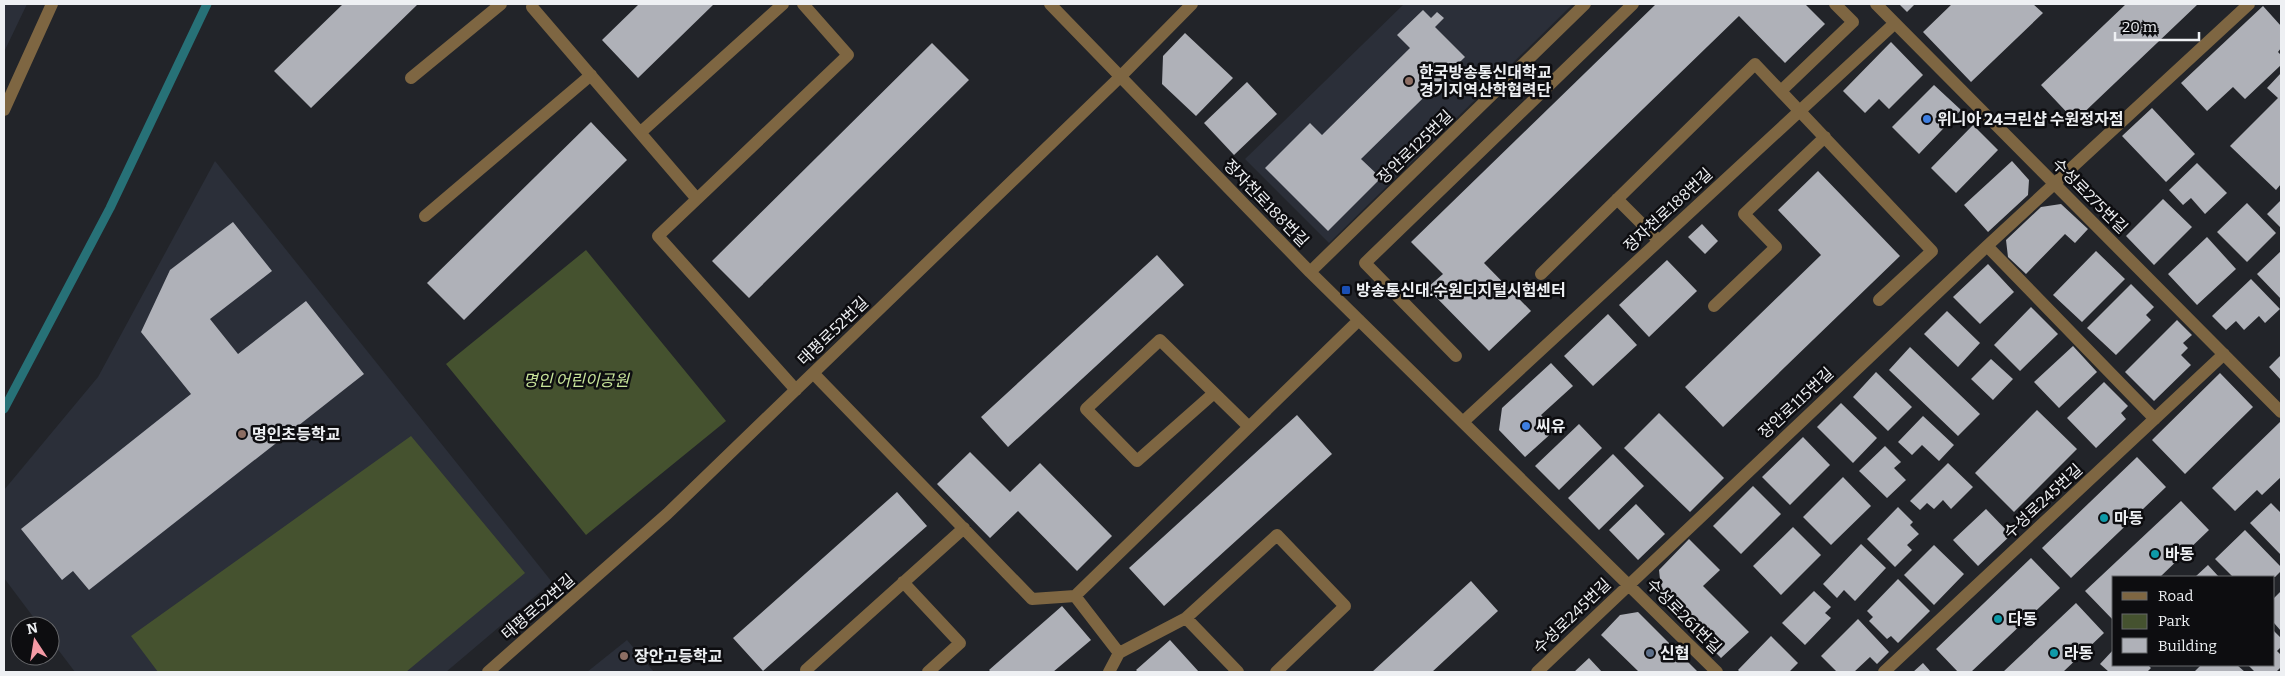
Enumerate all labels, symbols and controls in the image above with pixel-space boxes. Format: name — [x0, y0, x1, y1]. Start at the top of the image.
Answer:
scale bar — [2115, 10, 2199, 42]
text: 20 m — [2122, 18, 2158, 36]
place label: 한국방송통신대학교 경기지역산학협력단 — [1419, 63, 1552, 100]
marker: 한국방송통신대학교 경기지역산학협력단 — [1403, 75, 1415, 87]
street label: 장안로125번길 — [1373, 106, 1457, 188]
place label: 위니아 24크린샵 수원정자점 — [1937, 110, 2123, 129]
marker: 위니아 24크린샵 수원정자점 — [1921, 113, 1933, 125]
street label: 수성로275번길 — [2048, 154, 2132, 238]
street label: 정자천로188번길 — [1220, 155, 1312, 251]
street label: 정자천로188번길 — [1620, 164, 1716, 256]
place label: 방송통신대.수원디지털시험센터 — [1356, 281, 1566, 300]
marker: 방송통신대.수원디지털시험센터 — [1340, 284, 1352, 296]
street label: 태평로52번길 — [794, 293, 872, 369]
street label: 장안로115번길 — [1755, 364, 1837, 442]
park label: 명인 어린이공원 — [523, 371, 630, 390]
place label: 씨유 — [1536, 417, 1566, 436]
marker: 씨유 — [1520, 420, 1532, 432]
place label: 명인초등학교 — [252, 425, 341, 444]
marker: 명인초등학교 — [236, 428, 248, 440]
street label: 수성로245번길 — [2000, 460, 2086, 542]
place label: 마동 — [2114, 509, 2143, 528]
marker: 마동 — [2098, 512, 2110, 524]
place label: 바동 — [2165, 545, 2194, 564]
marker: 바동 — [2149, 548, 2161, 560]
street label: 태평로52번길 — [498, 570, 578, 644]
street label: 수성로245번길 — [1529, 574, 1615, 658]
street label: 수성로261번길 — [1643, 575, 1725, 657]
legend — [2112, 576, 2275, 666]
text: Road — [2158, 587, 2193, 605]
place label: 다동 — [2008, 610, 2037, 629]
text: Park — [2158, 612, 2190, 630]
marker: 다동 — [1992, 613, 2004, 625]
north arrow — [10, 616, 60, 666]
text: N — [25, 619, 40, 638]
text: Building — [2158, 637, 2217, 655]
place label: 신협 — [1660, 644, 1689, 663]
place label: 라동 — [2064, 644, 2093, 663]
place label: 장안고등학교 — [634, 647, 723, 666]
marker: 신협 — [1644, 647, 1656, 659]
marker: 라동 — [2048, 647, 2060, 659]
marker: 장안고등학교 — [618, 650, 630, 662]

